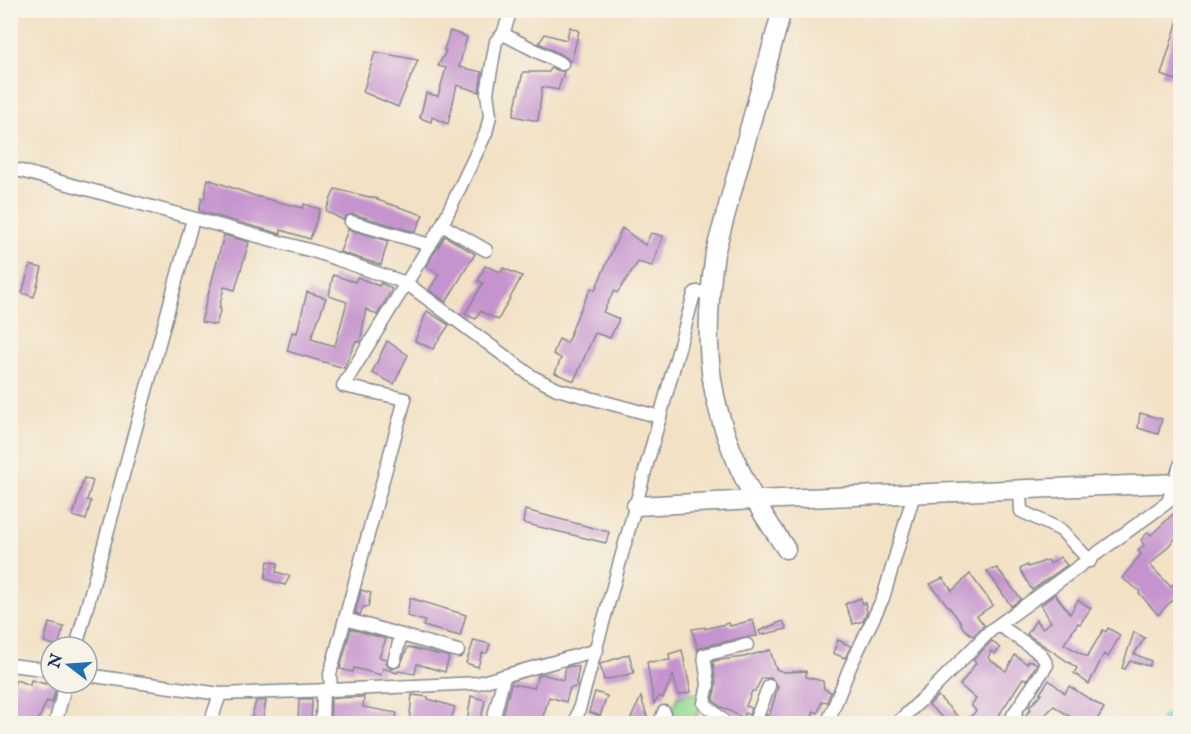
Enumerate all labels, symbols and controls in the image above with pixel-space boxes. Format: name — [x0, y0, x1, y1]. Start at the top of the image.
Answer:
north arrow — [39, 635, 99, 695]
text: N — [45, 652, 68, 672]

